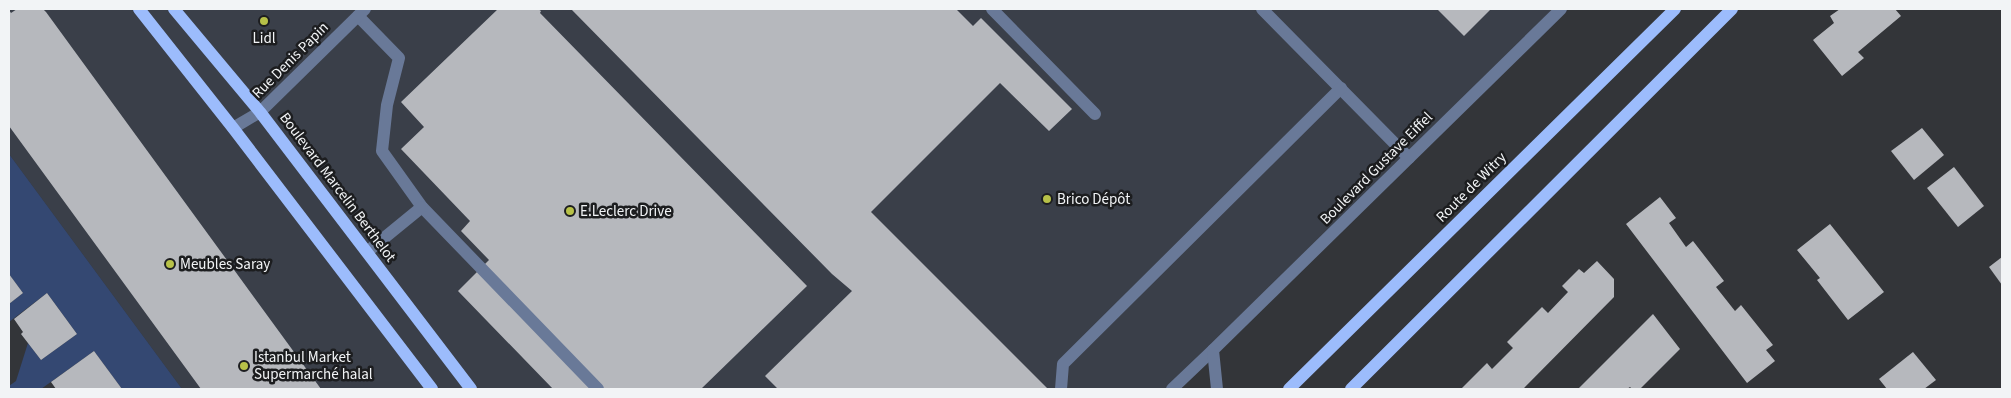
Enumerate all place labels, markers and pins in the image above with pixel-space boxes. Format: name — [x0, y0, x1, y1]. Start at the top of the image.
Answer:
marker: Lidl — [258, 15, 270, 27]
place label: Lidl — [252, 28, 276, 49]
place label: Brico Dépôt — [1057, 189, 1130, 210]
marker: Brico Dépôt — [1041, 193, 1053, 205]
place label: E.Leclerc Drive — [580, 201, 672, 222]
marker: E.Leclerc Drive — [564, 205, 576, 217]
place label: Meubles Saray — [180, 254, 270, 275]
marker: Meubles Saray — [164, 258, 176, 270]
place label: Istanbul Market Supermarché halal — [254, 347, 373, 385]
marker: Istanbul Market Supermarché halal — [238, 360, 250, 372]

